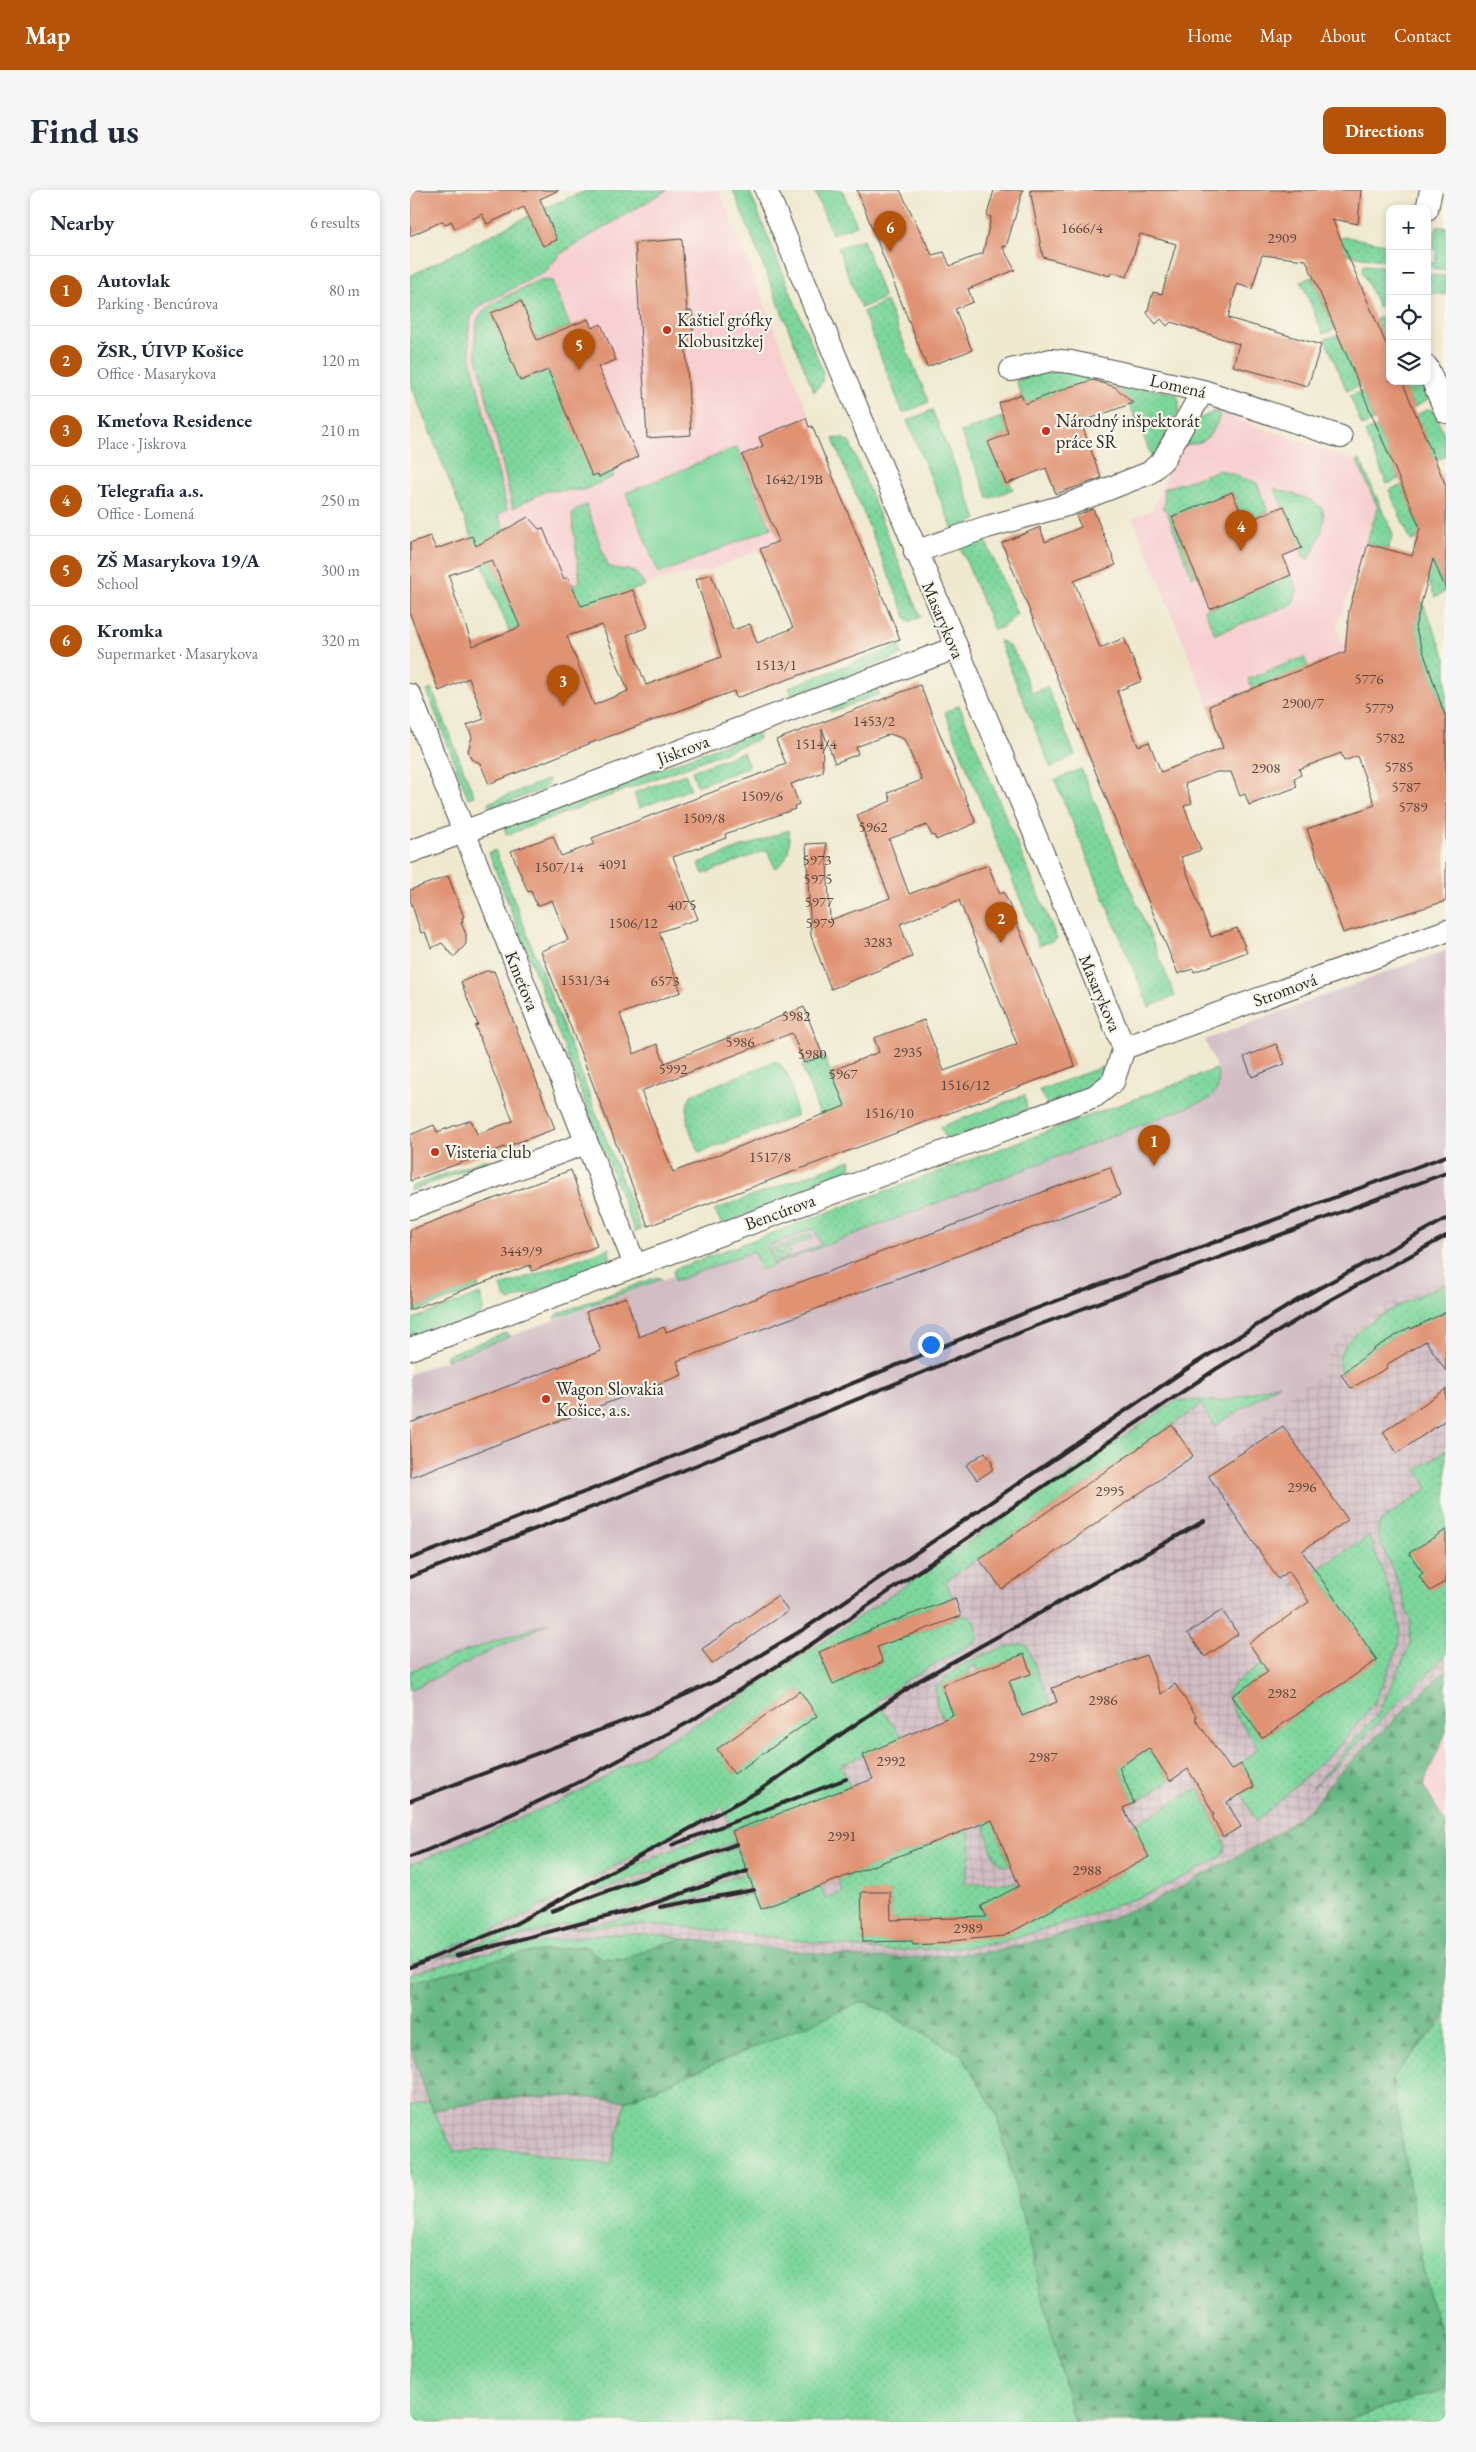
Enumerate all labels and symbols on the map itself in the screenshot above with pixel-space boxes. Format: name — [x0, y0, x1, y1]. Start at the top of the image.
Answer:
pin: 6 — [874, 211, 906, 252]
house number: 1666/4 — [1061, 218, 1104, 237]
house number: 2909 — [1268, 228, 1296, 247]
place label: Kaštieľ grófky Klobusitzkej — [677, 308, 772, 352]
marker: Kaštieľ grófky Klobusitzkej — [661, 324, 673, 336]
pin: 5 — [563, 329, 595, 370]
street label: Lomená — [1148, 368, 1209, 403]
place label: Národný inšpektorát práce SR — [1056, 409, 1200, 453]
marker: Národný inšpektorát práce SR — [1040, 425, 1052, 437]
house number: 1642/19B — [765, 469, 823, 488]
pin: 4 — [1225, 510, 1257, 551]
street label: Masarykova — [917, 578, 970, 663]
house number: 1513/1 — [755, 655, 797, 674]
pin: 3 — [547, 665, 579, 706]
house number: 5776 — [1355, 669, 1383, 688]
house number: 2900/7 — [1282, 693, 1325, 712]
house number: 5779 — [1365, 698, 1393, 717]
house number: 1453/2 — [853, 711, 896, 730]
house number: 5782 — [1376, 728, 1405, 747]
street label: Jiskrova — [652, 729, 713, 771]
house number: 1514/4 — [795, 734, 838, 753]
house number: 5785 — [1385, 757, 1413, 776]
house number: 2908 — [1252, 758, 1280, 777]
house number: 5787 — [1392, 777, 1421, 796]
house number: 1509/6 — [741, 786, 783, 805]
house number: 5789 — [1399, 797, 1427, 816]
house number: 1509/8 — [683, 808, 725, 827]
house number: 5962 — [859, 817, 888, 836]
house number: 5973 — [803, 850, 831, 869]
house number: 4091 — [599, 854, 627, 873]
house number: 1507/14 — [534, 857, 584, 876]
house number: 5975 — [804, 869, 832, 888]
house number: 5977 — [805, 892, 834, 911]
house number: 4075 — [668, 895, 696, 914]
pin: 2 — [985, 902, 1017, 943]
house number: 1506/12 — [608, 913, 658, 932]
house number: 5979 — [806, 913, 834, 932]
house number: 3283 — [864, 932, 892, 951]
street label: Kmeťova — [500, 948, 545, 1015]
street label: Masarykova — [1074, 951, 1127, 1036]
street label: Stromová — [1250, 967, 1321, 1012]
house number: 1531/34 — [560, 970, 610, 989]
house number: 6573 — [651, 971, 679, 990]
house number: 5982 — [782, 1006, 811, 1025]
house number: 5986 — [726, 1032, 754, 1051]
house number: 2935 — [894, 1042, 922, 1061]
house number: 5980 — [798, 1044, 826, 1063]
house number: 5992 — [659, 1059, 688, 1078]
house number: 5967 — [829, 1064, 858, 1083]
house number: 1516/12 — [940, 1075, 990, 1094]
house number: 1516/10 — [864, 1103, 914, 1122]
pin: 1 — [1138, 1125, 1170, 1166]
place label: Visteria club — [445, 1140, 531, 1163]
marker: Visteria club — [429, 1146, 441, 1158]
house number: 1517/8 — [749, 1147, 791, 1166]
street label: Bencúrova — [741, 1188, 819, 1235]
house number: 3449/9 — [500, 1241, 542, 1260]
your location — [918, 1332, 944, 1358]
place label: Wagon Slovakia Košice, a.s. — [556, 1377, 665, 1421]
marker: Wagon Slovakia Košice, a.s. — [540, 1393, 552, 1405]
house number: 2996 — [1288, 1477, 1316, 1496]
house number: 2995 — [1096, 1481, 1124, 1500]
house number: 2982 — [1268, 1683, 1297, 1702]
house number: 2986 — [1089, 1690, 1117, 1709]
house number: 2987 — [1029, 1747, 1058, 1766]
house number: 2992 — [877, 1751, 906, 1770]
house number: 2991 — [828, 1826, 856, 1845]
house number: 2988 — [1073, 1860, 1101, 1879]
house number: 2989 — [954, 1918, 982, 1937]

